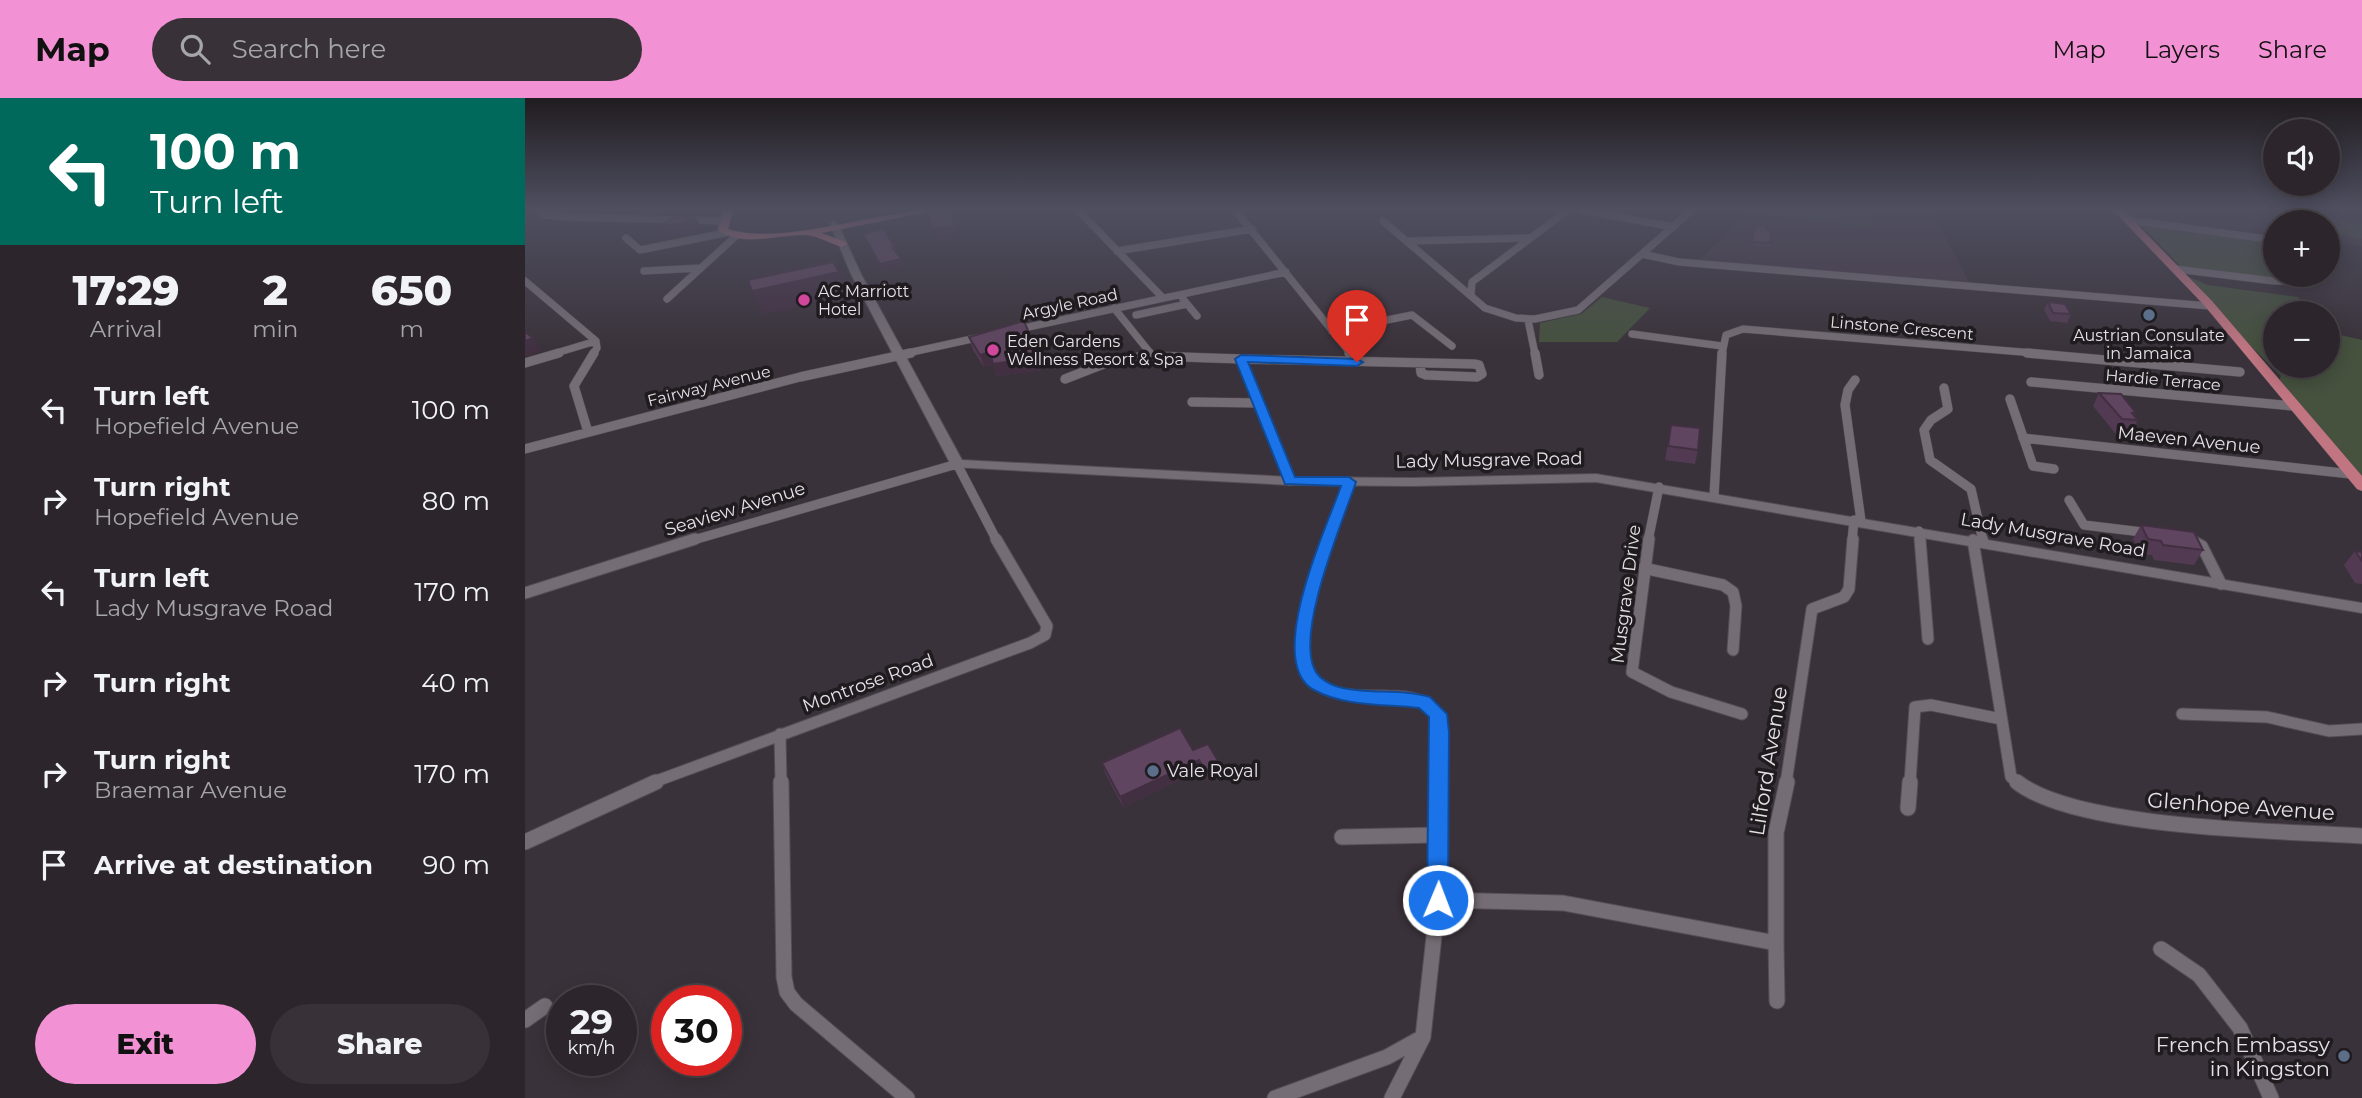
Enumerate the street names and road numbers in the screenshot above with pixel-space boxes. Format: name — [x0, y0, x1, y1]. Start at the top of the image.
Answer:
street label: Argyle Road — [1020, 285, 1120, 323]
street label: Linstone Crescent — [1829, 312, 1975, 344]
street label: Fairway Avenue — [645, 362, 773, 410]
street label: Hardie Terrace — [2105, 365, 2221, 395]
street label: Maeven Avenue — [2116, 422, 2262, 458]
street label: Lady Musgrave Road — [1395, 447, 1583, 473]
street label: Seaview Avenue — [662, 477, 808, 541]
street label: Lady Musgrave Road — [1959, 508, 2147, 562]
street label: Musgrave Drive — [1607, 523, 1645, 665]
street label: Montrose Road — [800, 649, 936, 717]
street label: Lilford Avenue — [1744, 685, 1792, 837]
street label: Glenhope Avenue — [2146, 787, 2336, 825]

